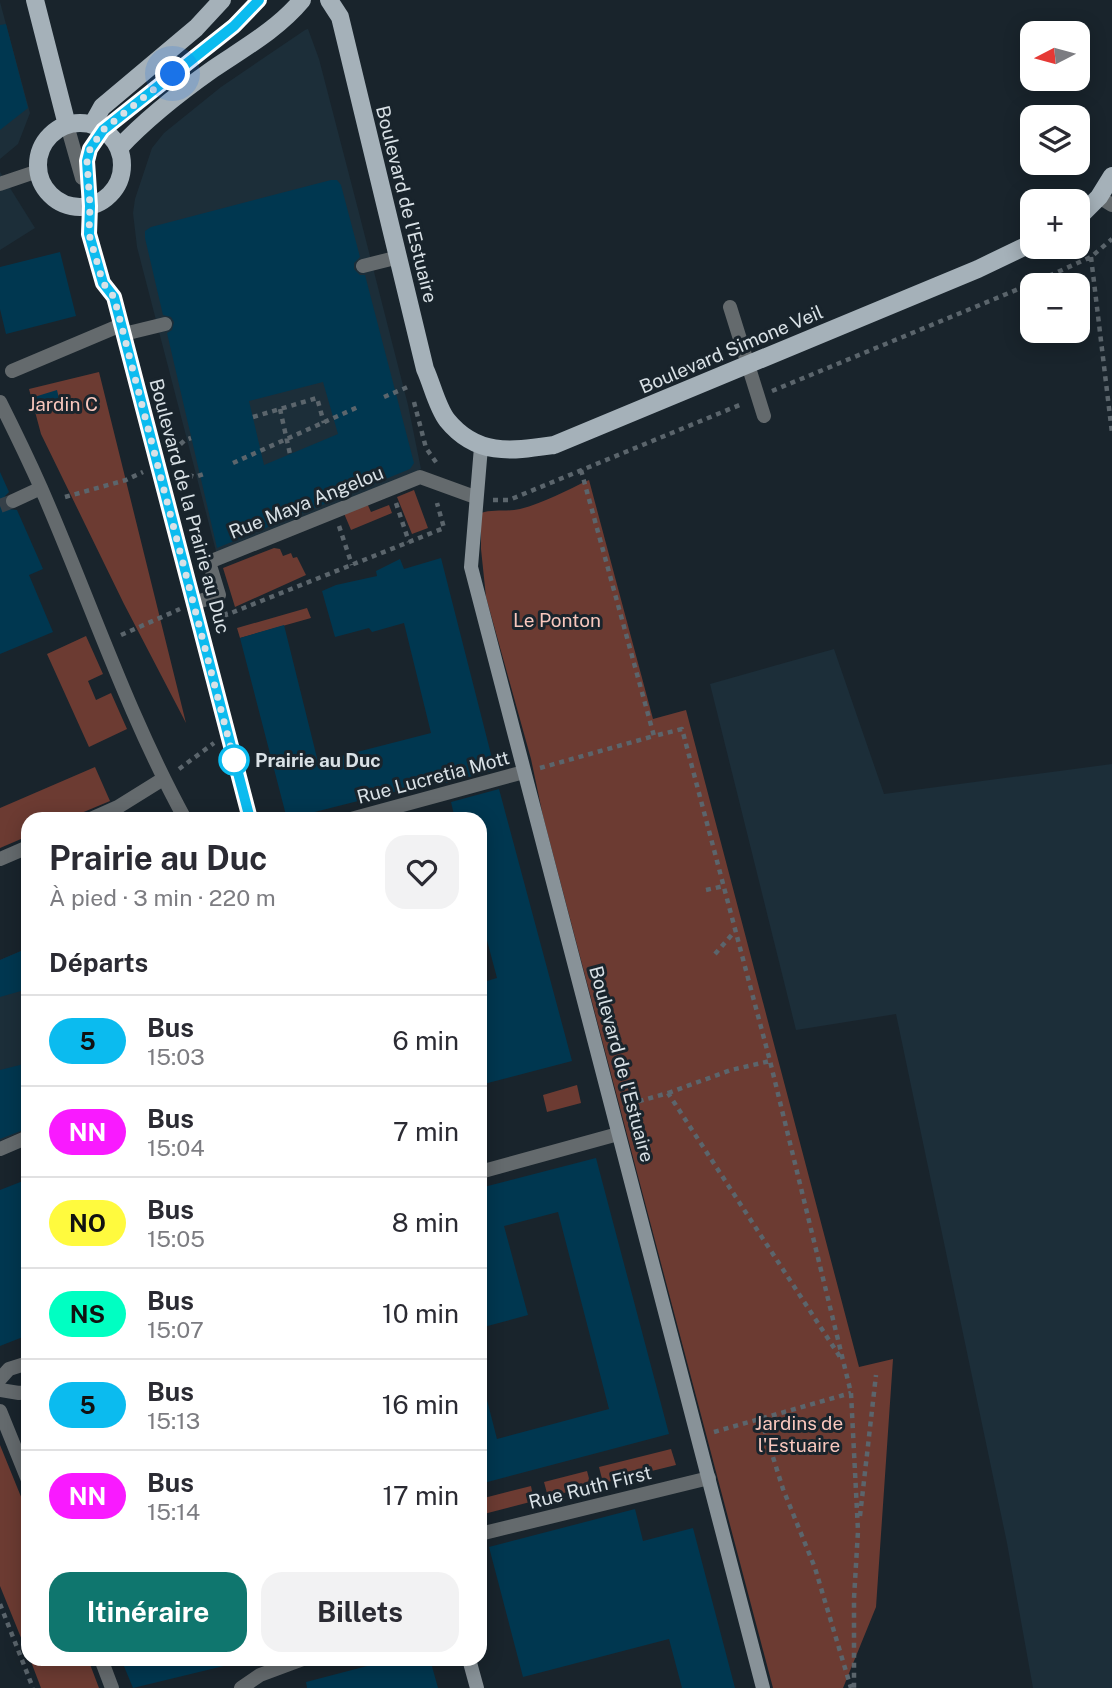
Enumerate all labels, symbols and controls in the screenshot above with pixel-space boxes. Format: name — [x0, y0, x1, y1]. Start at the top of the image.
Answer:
north arrow — [1020, 21, 1090, 91]
map controls — [1020, 21, 1090, 343]
your location — [155, 56, 190, 91]
street label: Boulevard de l'Estuaire — [372, 103, 442, 305]
button: layers — [1020, 105, 1090, 175]
button: + — [1020, 189, 1090, 259]
button: − — [1020, 273, 1090, 343]
street label: Boulevard Simone Veil — [636, 300, 826, 398]
street label: Boulevard de la Prairie au Duc — [145, 376, 235, 636]
park label: Jardin C — [28, 393, 98, 415]
street label: Rue Maya Angelou — [226, 461, 386, 543]
park label: Le Ponton — [513, 609, 601, 631]
marker: Prairie au Duc — [219, 745, 249, 775]
street label: Rue Lucretia Mott — [354, 746, 512, 808]
place label: Prairie au Duc — [255, 749, 381, 771]
button: heart — [385, 835, 459, 909]
text: Prairie au Duc — [49, 839, 267, 877]
text: À pied · 3 min · 220 m — [49, 884, 276, 911]
text: Départs — [49, 947, 148, 978]
street label: Boulevard de l'Estuaire — [585, 963, 659, 1165]
text: Bus — [147, 1012, 194, 1043]
text: 6 min — [392, 1025, 459, 1056]
text: 5 — [79, 1027, 96, 1055]
text: 15:03 — [147, 1043, 205, 1070]
text: Bus — [147, 1103, 194, 1134]
text: 7 min — [393, 1116, 459, 1147]
text: NN — [69, 1118, 106, 1146]
text: 15:04 — [147, 1134, 205, 1161]
text: Bus — [147, 1194, 194, 1225]
text: 8 min — [392, 1207, 459, 1238]
text: NO — [69, 1209, 106, 1237]
text: 15:05 — [147, 1225, 205, 1252]
text: Bus — [147, 1285, 194, 1316]
text: 10 min — [382, 1298, 459, 1329]
text: NS — [70, 1300, 105, 1328]
text: 15:07 — [147, 1316, 204, 1343]
text: Bus — [147, 1376, 194, 1407]
text: 16 min — [382, 1389, 459, 1420]
text: 5 — [79, 1391, 96, 1419]
text: 15:13 — [147, 1407, 200, 1434]
park label: Jardins de l'Estuaire — [755, 1412, 843, 1456]
street label: Rue Ruth First — [526, 1461, 654, 1513]
text: Bus — [147, 1467, 194, 1498]
text: 17 min — [382, 1480, 459, 1511]
text: NN — [69, 1482, 106, 1510]
text: 15:14 — [147, 1498, 200, 1525]
button: Itinéraire — [49, 1572, 247, 1652]
button: Billets — [261, 1572, 459, 1652]

